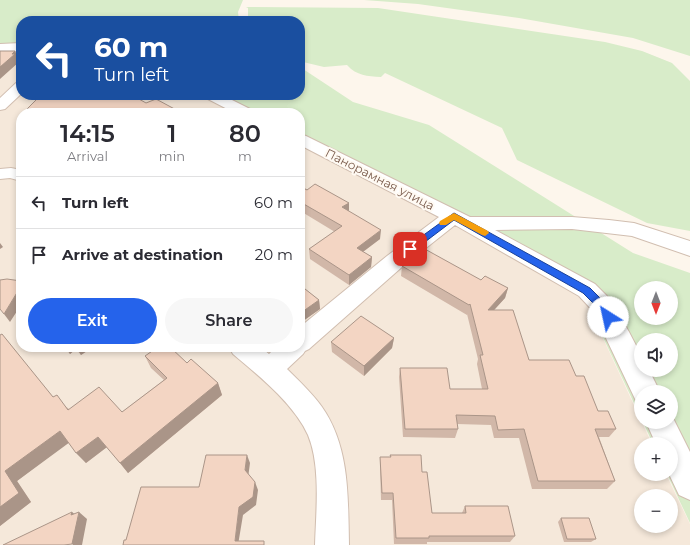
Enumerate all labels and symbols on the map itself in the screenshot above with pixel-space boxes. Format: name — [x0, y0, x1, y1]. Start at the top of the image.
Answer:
street label: Панорамная улица — [323, 145, 437, 213]
pin — [393, 232, 427, 266]
north arrow — [634, 281, 678, 325]
position arrow — [587, 296, 629, 338]

